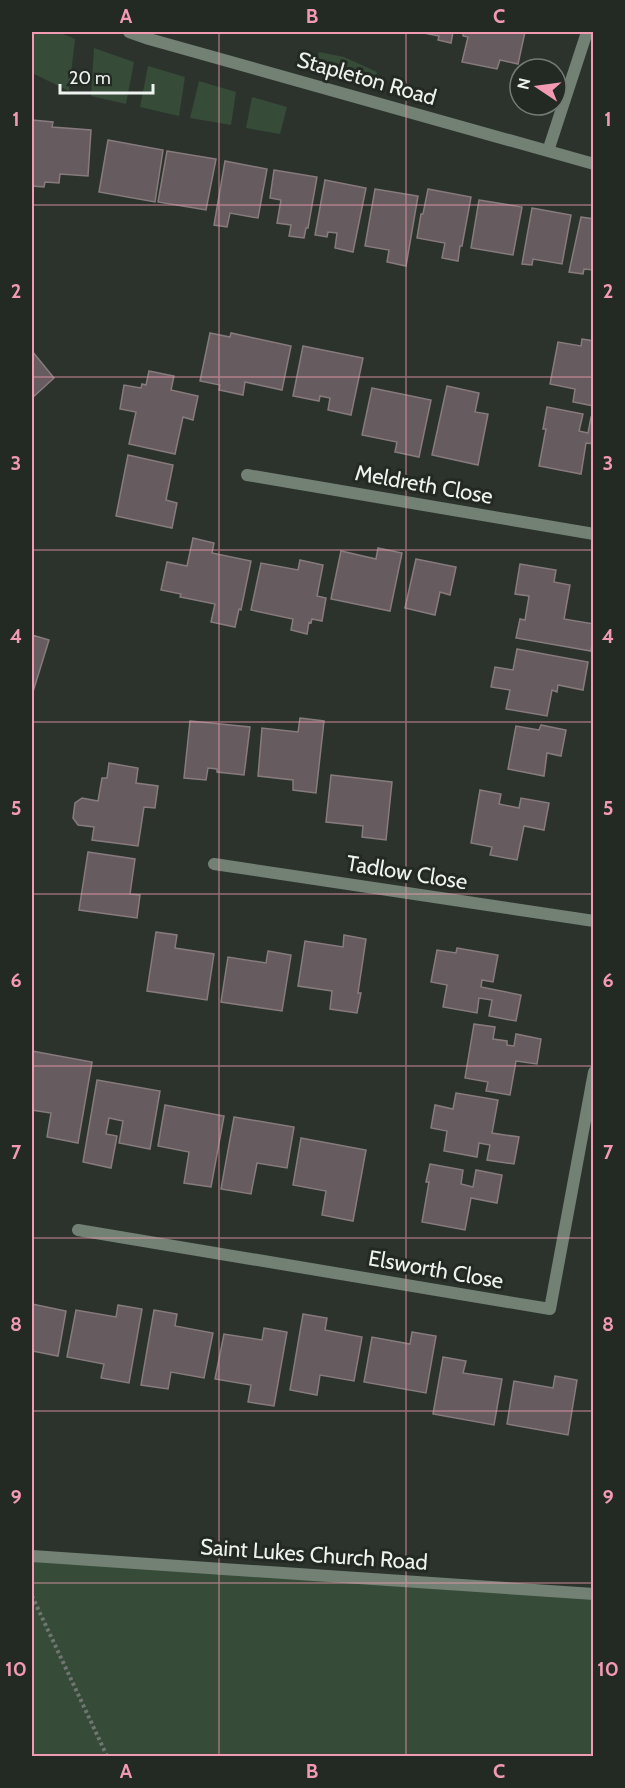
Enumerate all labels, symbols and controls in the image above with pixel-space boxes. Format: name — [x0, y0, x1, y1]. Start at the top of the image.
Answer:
text: A — [120, 4, 133, 28]
text: B — [306, 4, 318, 28]
text: C — [493, 4, 505, 28]
street label: Stapleton Road — [294, 46, 440, 111]
scale bar — [60, 57, 153, 95]
north arrow — [508, 57, 568, 117]
text: 20 m — [69, 67, 111, 89]
text: N — [513, 76, 534, 91]
text: 1 — [12, 107, 20, 131]
text: 1 — [604, 107, 612, 131]
text: 2 — [11, 279, 21, 303]
text: 2 — [603, 279, 613, 303]
text: 3 — [11, 451, 21, 475]
text: 3 — [603, 451, 613, 475]
street label: Meldreth Close — [353, 459, 495, 510]
text: 4 — [10, 624, 22, 648]
text: 4 — [602, 624, 614, 648]
text: 5 — [11, 796, 21, 820]
text: 5 — [603, 796, 613, 820]
street label: Tadlow Close — [344, 850, 469, 895]
text: 6 — [10, 968, 22, 992]
text: 6 — [602, 968, 614, 992]
text: 7 — [11, 1140, 22, 1164]
text: 7 — [603, 1140, 614, 1164]
street label: Elsworth Close — [366, 1244, 506, 1295]
text: 8 — [10, 1312, 22, 1336]
text: 8 — [602, 1312, 614, 1336]
text: 9 — [10, 1485, 22, 1509]
text: 9 — [602, 1485, 614, 1509]
street label: Saint Lukes Church Road — [199, 1533, 429, 1576]
text: 10 — [5, 1657, 27, 1681]
text: 10 — [597, 1657, 619, 1681]
text: A — [120, 1759, 133, 1783]
text: B — [306, 1759, 318, 1783]
text: C — [493, 1759, 505, 1783]

